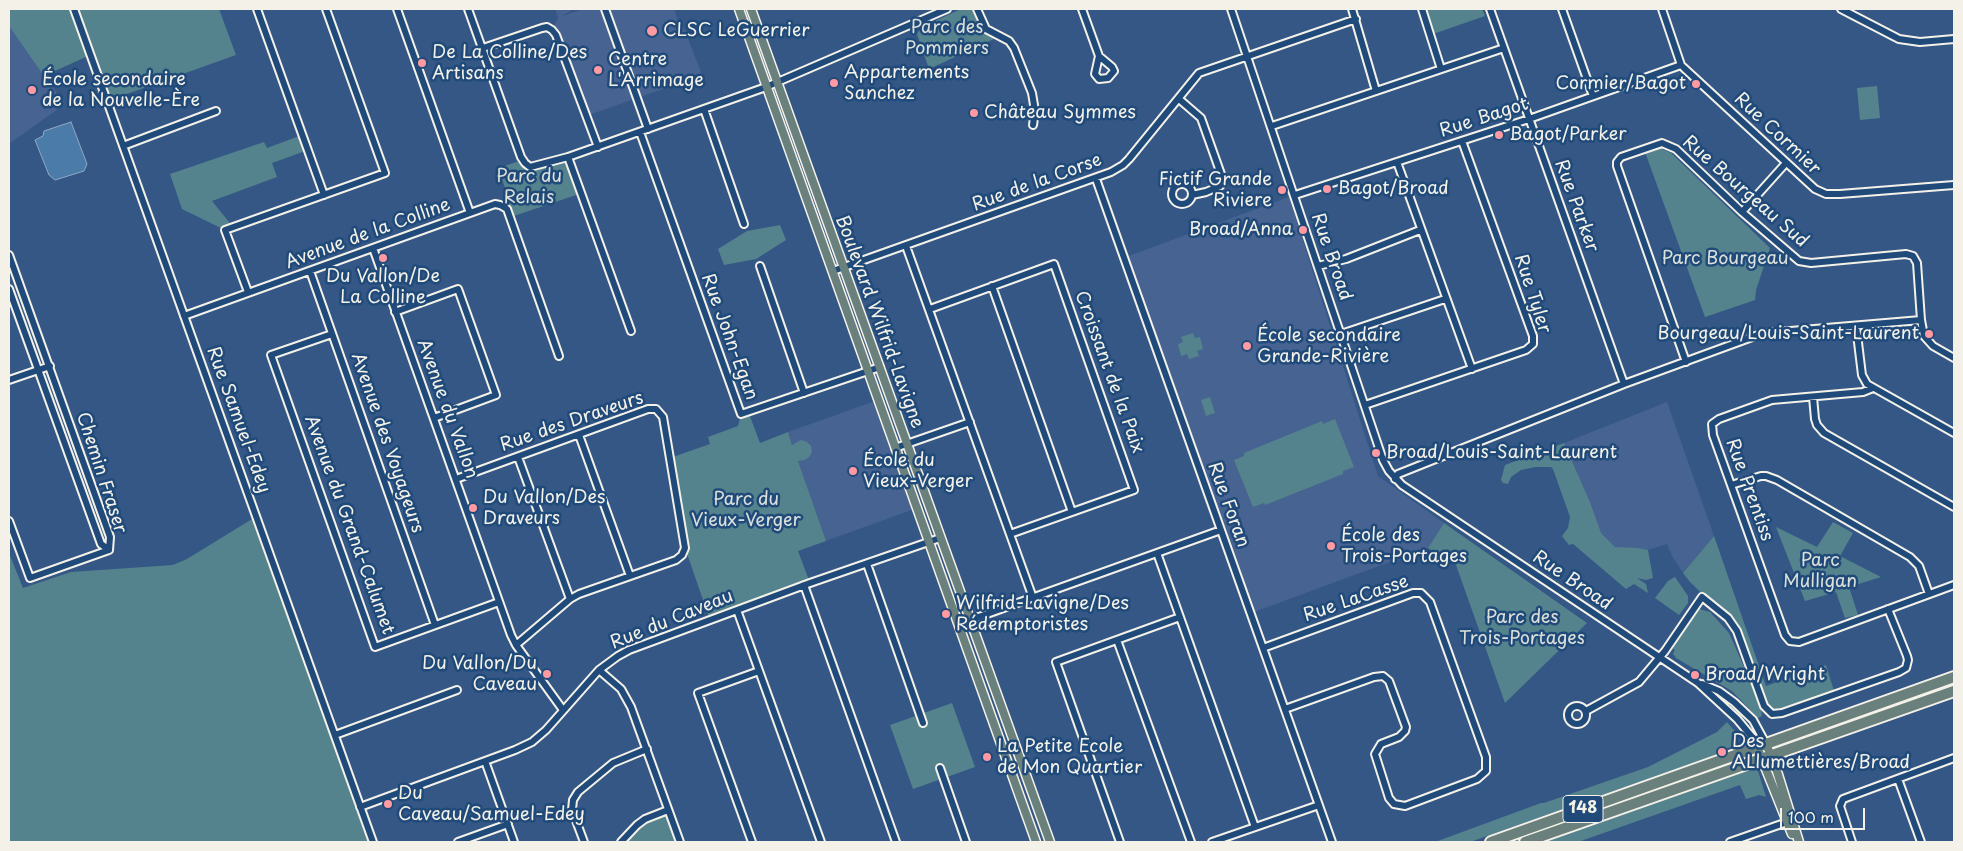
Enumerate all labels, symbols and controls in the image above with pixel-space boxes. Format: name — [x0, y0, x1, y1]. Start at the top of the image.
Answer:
park label: Parc des Pommiers — [905, 17, 989, 59]
place label: CLSC LeGuerrier — [663, 20, 809, 42]
marker: CLSC LeGuerrier — [645, 24, 659, 38]
place label: De La Colline/Des Artisans — [432, 42, 587, 84]
place label: Centre L'Arrimage — [608, 49, 704, 92]
marker: De La Colline/Des Artisans — [416, 57, 428, 69]
place label: Appartements Sanchez — [844, 62, 969, 104]
marker: Centre L'Arrimage — [592, 64, 604, 76]
place label: École secondaire de la Nouvelle-Ère — [42, 69, 200, 112]
place label: Cormier/Bagot — [1556, 73, 1686, 95]
marker: Appartements Sanchez — [828, 77, 840, 89]
marker: Cormier/Bagot — [1690, 78, 1702, 90]
marker: École secondaire de la Nouvelle-Ère — [26, 84, 38, 96]
street label: Rue Cormier — [1729, 89, 1825, 179]
street label: Rue Bagot — [1437, 94, 1531, 142]
place label: Château Symmes — [984, 102, 1136, 124]
marker: Château Symmes — [968, 107, 980, 119]
place label: Bagot/Parker — [1509, 124, 1627, 146]
marker: Bagot/Parker — [1493, 129, 1505, 141]
street label: Rue Bourgeau Sud — [1678, 132, 1812, 252]
street label: Rue de la Corse — [969, 150, 1105, 216]
street label: Rue Parker — [1549, 157, 1603, 255]
park label: Parc du Relais — [496, 166, 562, 208]
place label: Fictif Grande Riviere — [1158, 169, 1272, 212]
place label: Bagot/Broad — [1337, 178, 1449, 200]
marker: Bagot/Broad — [1321, 183, 1333, 195]
marker: Fictif Grande Riviere — [1276, 184, 1288, 196]
street label: Avenue de la Colline — [283, 194, 453, 274]
street label: Rue Broad — [1306, 210, 1356, 304]
street label: Boulevard Wilfrid-Lavigne — [830, 213, 928, 431]
place label: Broad/Anna — [1189, 219, 1293, 241]
marker: Broad/Anna — [1297, 224, 1309, 236]
park label: Parc Bourgeau — [1661, 248, 1789, 270]
marker: Du Vallon/De La Colline — [377, 252, 389, 264]
street label: Rue Tyler — [1509, 252, 1555, 336]
place label: Du Vallon/De La Colline — [326, 266, 440, 308]
street label: Rue John-Egan — [696, 271, 762, 403]
street label: Croissant de la Paix — [1070, 288, 1148, 456]
place label: Bourgeau/Louis-Saint-Laurent — [1658, 323, 1919, 345]
place label: École secondaire Grande-Rivière — [1257, 325, 1401, 368]
marker: Bourgeau/Louis-Saint-Laurent — [1923, 328, 1935, 340]
street label: Avenue du Vallon — [412, 336, 482, 482]
marker: École secondaire Grande-Rivière — [1241, 340, 1253, 352]
street label: Rue Samuel-Edey — [201, 344, 275, 496]
street label: Avenue des Voyageurs — [346, 350, 428, 536]
street label: Rue des Draveurs — [497, 387, 647, 457]
street label: Chemin Fraser — [71, 410, 131, 536]
street label: Avenue du Grand-Calumet — [299, 412, 399, 638]
street label: Rue Prentiss — [1720, 436, 1778, 544]
place label: Broad/Louis-Saint-Laurent — [1386, 442, 1617, 464]
marker: Broad/Louis-Saint-Laurent — [1370, 447, 1382, 459]
place label: École du Vieux-Verger — [863, 450, 973, 492]
street label: Rue Foran — [1203, 459, 1253, 551]
marker: École du Vieux-Verger — [847, 465, 859, 477]
place label: Du Vallon/Des Draveurs — [483, 487, 605, 530]
park label: Parc du Vieux-Verger — [691, 489, 801, 532]
marker: Du Vallon/Des Draveurs — [467, 502, 479, 514]
place label: École des Trois-Portages — [1341, 525, 1467, 568]
marker: École des Trois-Portages — [1325, 540, 1337, 552]
street label: Rue Broad — [1528, 547, 1616, 615]
park label: Parc Mulligan — [1783, 550, 1857, 592]
street label: Rue LaCasse — [1301, 571, 1411, 627]
street label: Rue du Caveau — [607, 586, 737, 654]
place label: Wilfrid-Lavigne/Des Rédemptoristes — [956, 593, 1129, 636]
park label: Parc des Trois-Portages — [1459, 607, 1585, 650]
marker: Wilfrid-Lavigne/Des Rédemptoristes — [940, 608, 952, 620]
place label: Du Vallon/Du Caveau — [422, 653, 537, 696]
place label: Broad/Wright — [1705, 664, 1825, 686]
marker: Du Vallon/Du Caveau — [541, 668, 553, 680]
marker: Broad/Wright — [1689, 669, 1701, 681]
place label: Des ALlumettières/Broad — [1732, 731, 1910, 774]
place label: La Petite Ecole de Mon Quartier — [997, 736, 1142, 779]
marker: Des ALlumettières/Broad — [1716, 746, 1728, 758]
marker: La Petite Ecole de Mon Quartier — [981, 751, 993, 763]
place label: Du Caveau/Samuel-Edey — [398, 783, 585, 826]
road number: 148 — [1563, 796, 1603, 822]
marker: Du Caveau/Samuel-Edey — [382, 798, 394, 810]
scale bar — [1783, 798, 1868, 830]
text: 100 m — [1788, 805, 1834, 828]

